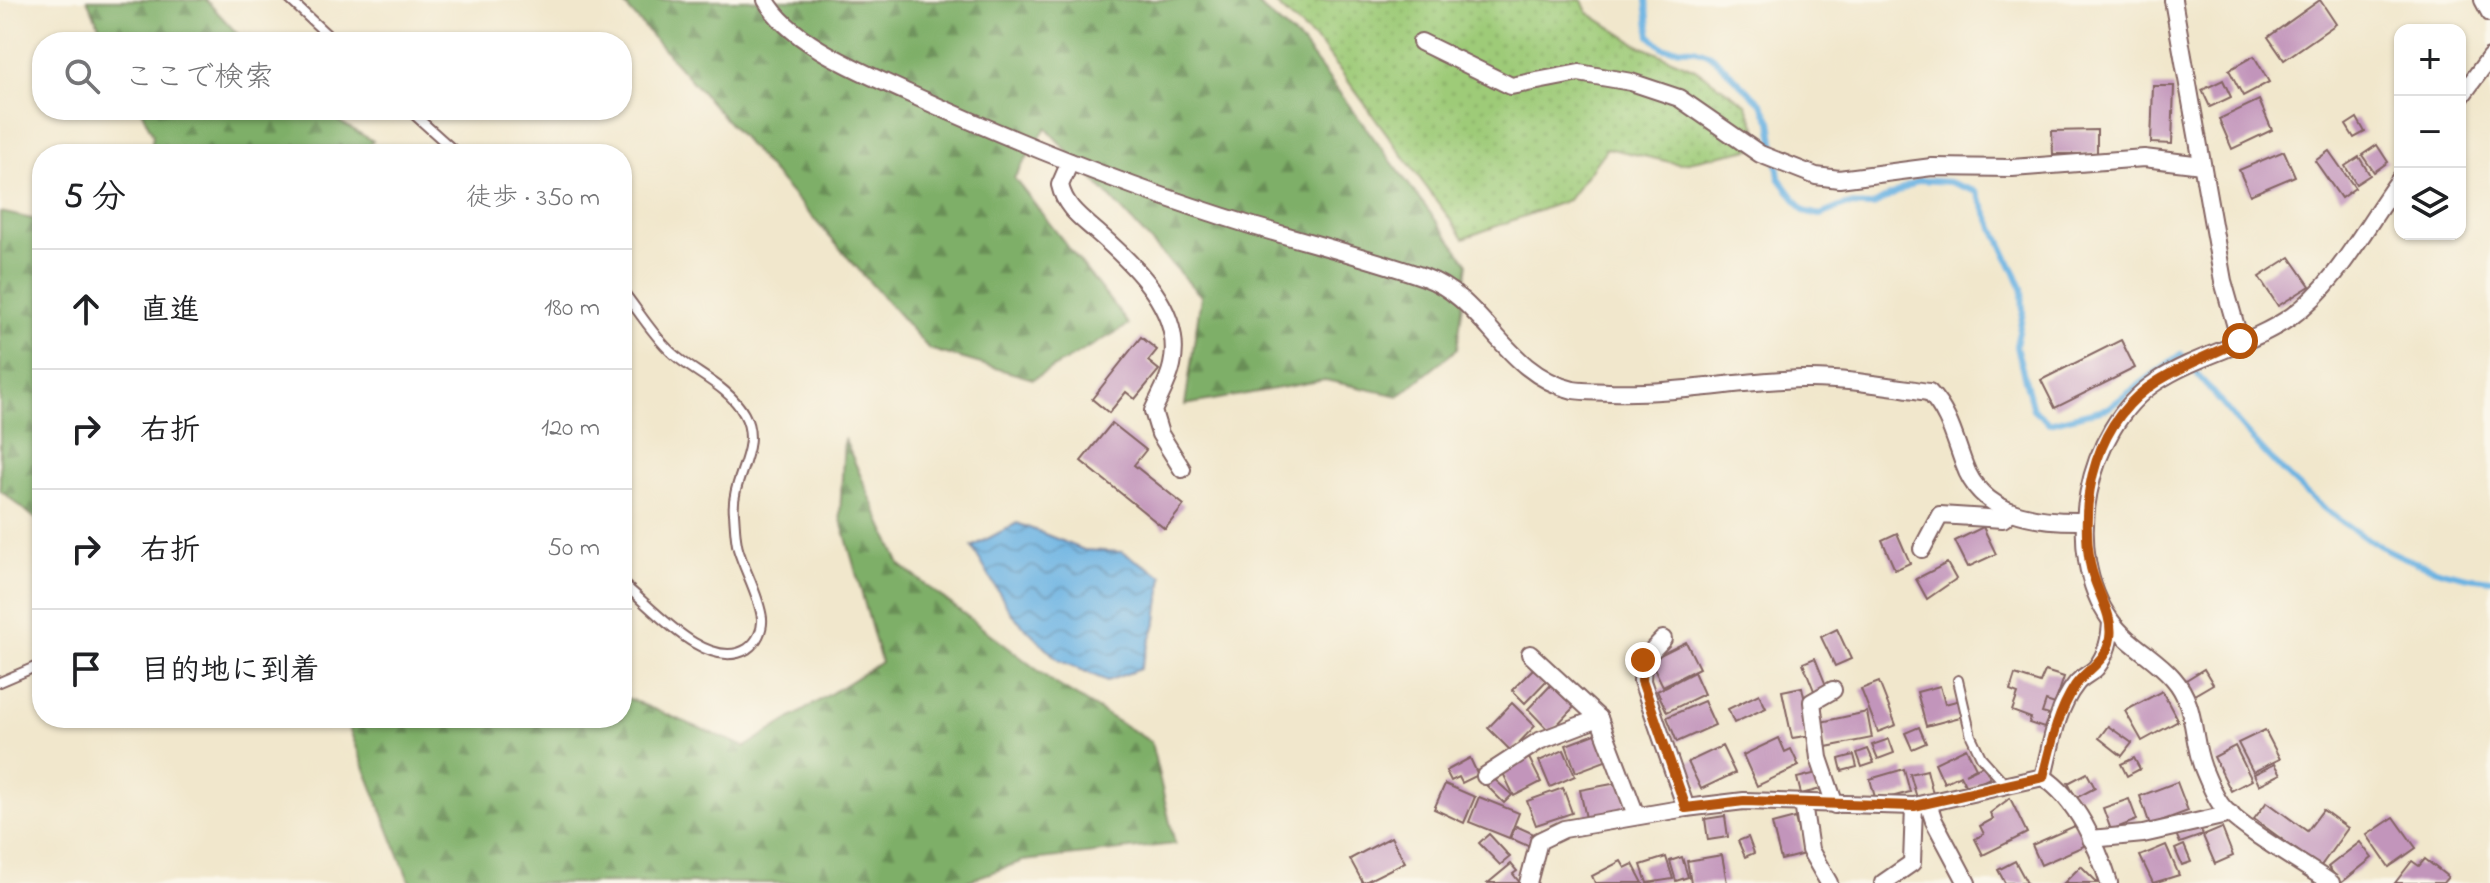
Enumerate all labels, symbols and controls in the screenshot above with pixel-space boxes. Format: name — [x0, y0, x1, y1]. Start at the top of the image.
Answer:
map controls — [2394, 24, 2466, 240]
button: + — [2394, 24, 2466, 96]
search box — [32, 32, 632, 120]
icon: search — [60, 54, 104, 98]
text: ここで検索 — [124, 57, 274, 101]
button: − — [2394, 96, 2466, 168]
button: layers — [2394, 168, 2466, 240]
text: 5 分 — [64, 174, 126, 224]
text: 徒歩 · 350 m — [466, 180, 600, 218]
icon: ahead — [64, 287, 108, 331]
text: 直進 — [140, 290, 200, 334]
text: 180 m — [544, 290, 600, 328]
route start — [2222, 323, 2258, 359]
icon: right — [64, 407, 108, 451]
text: 右折 — [140, 410, 200, 454]
text: 120 m — [541, 410, 600, 448]
icon: right — [64, 527, 108, 571]
text: 右折 — [140, 530, 200, 574]
text: 50 m — [547, 530, 600, 568]
route end — [1625, 642, 1661, 678]
icon: arrive — [64, 647, 108, 691]
text: 目的地に到着 — [140, 650, 320, 694]

